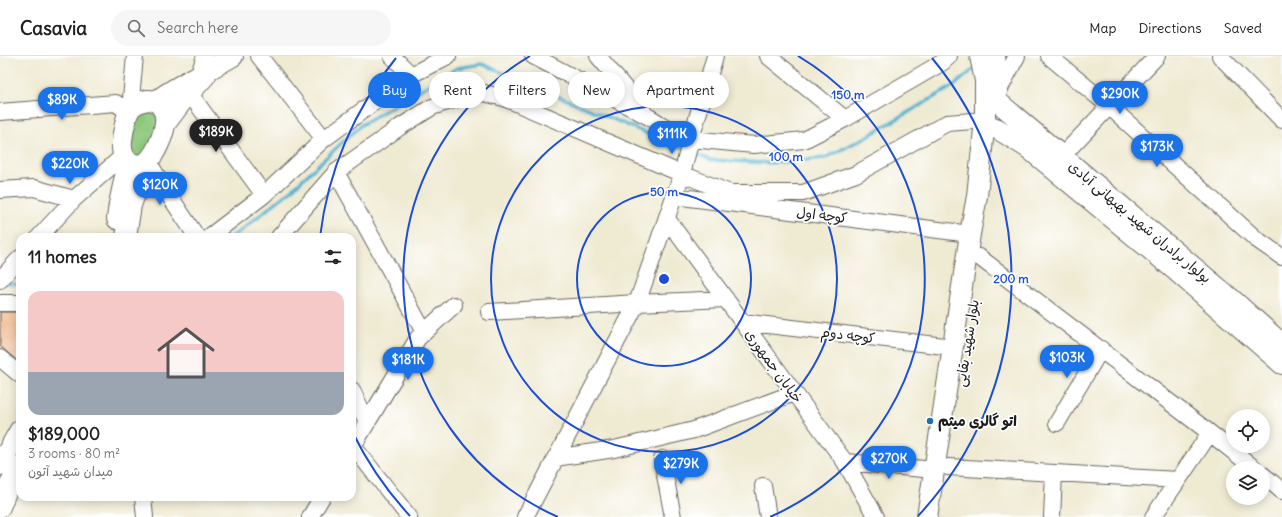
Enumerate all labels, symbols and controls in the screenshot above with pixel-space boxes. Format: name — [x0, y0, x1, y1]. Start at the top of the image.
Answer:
search box — [111, 10, 391, 46]
text: Casavia — [20, 16, 87, 40]
icon: search — [125, 17, 147, 39]
text: Search here — [157, 18, 238, 37]
text: Map — [1089, 19, 1116, 37]
text: Directions — [1138, 19, 1202, 37]
text: Saved — [1224, 19, 1262, 37]
chip: Buy — [368, 72, 421, 108]
chip: Rent — [429, 72, 486, 108]
chip: Filters — [494, 72, 560, 108]
chip: New — [568, 72, 625, 108]
chip: Apartment — [633, 72, 729, 108]
pin: $290K — [1092, 81, 1148, 115]
text: $290K — [1101, 85, 1139, 102]
pin: $89K — [38, 87, 86, 121]
text: 150 m — [832, 87, 865, 102]
text: $89K — [47, 91, 77, 108]
pin: $189K — [188, 119, 244, 153]
pin: $111K — [644, 121, 700, 155]
text: $189K — [198, 123, 234, 140]
text: $111K — [657, 125, 687, 142]
pin: $173K — [1129, 134, 1185, 168]
text: $173K — [1140, 138, 1174, 155]
text: 100 m — [769, 149, 803, 164]
pin: $220K — [42, 151, 98, 185]
text: $220K — [51, 155, 89, 172]
street label: بولوار برادران شهید بهبهانی آبادی — [1064, 157, 1215, 288]
pin: $120K — [132, 172, 188, 206]
text: $120K — [142, 176, 178, 193]
text: 50 m — [650, 184, 679, 199]
street label: کوچه اول — [795, 203, 848, 228]
text: 11 homes — [28, 246, 97, 268]
icon: filters — [322, 246, 344, 268]
text: 200 m — [993, 271, 1029, 286]
centre of rings — [657, 272, 671, 286]
street label: بلوار شهید بقایی — [951, 298, 983, 388]
icon: home — [150, 317, 222, 389]
street label: کوچه دوم — [820, 323, 876, 349]
street label: خیابان جمهوری — [740, 326, 807, 407]
pin: $103K — [1039, 345, 1095, 379]
pin: $181K — [380, 347, 436, 381]
text: $103K — [1049, 349, 1085, 366]
text: $181K — [392, 351, 424, 368]
map controls — [1226, 409, 1270, 505]
button: locate — [1226, 409, 1270, 453]
place label: اتو گالری میثم — [938, 412, 1017, 432]
marker: اتو گالری میثم — [925, 416, 935, 426]
text: $189,000 — [28, 423, 100, 445]
text: 3 rooms · 80 m² — [28, 445, 120, 462]
pin: $270K — [861, 446, 917, 480]
text: $270K — [870, 450, 908, 467]
pin: $279K — [653, 451, 709, 485]
text: $279K — [663, 455, 699, 472]
button: layers — [1226, 461, 1270, 505]
text: میدان شهید آتون — [28, 463, 113, 480]

